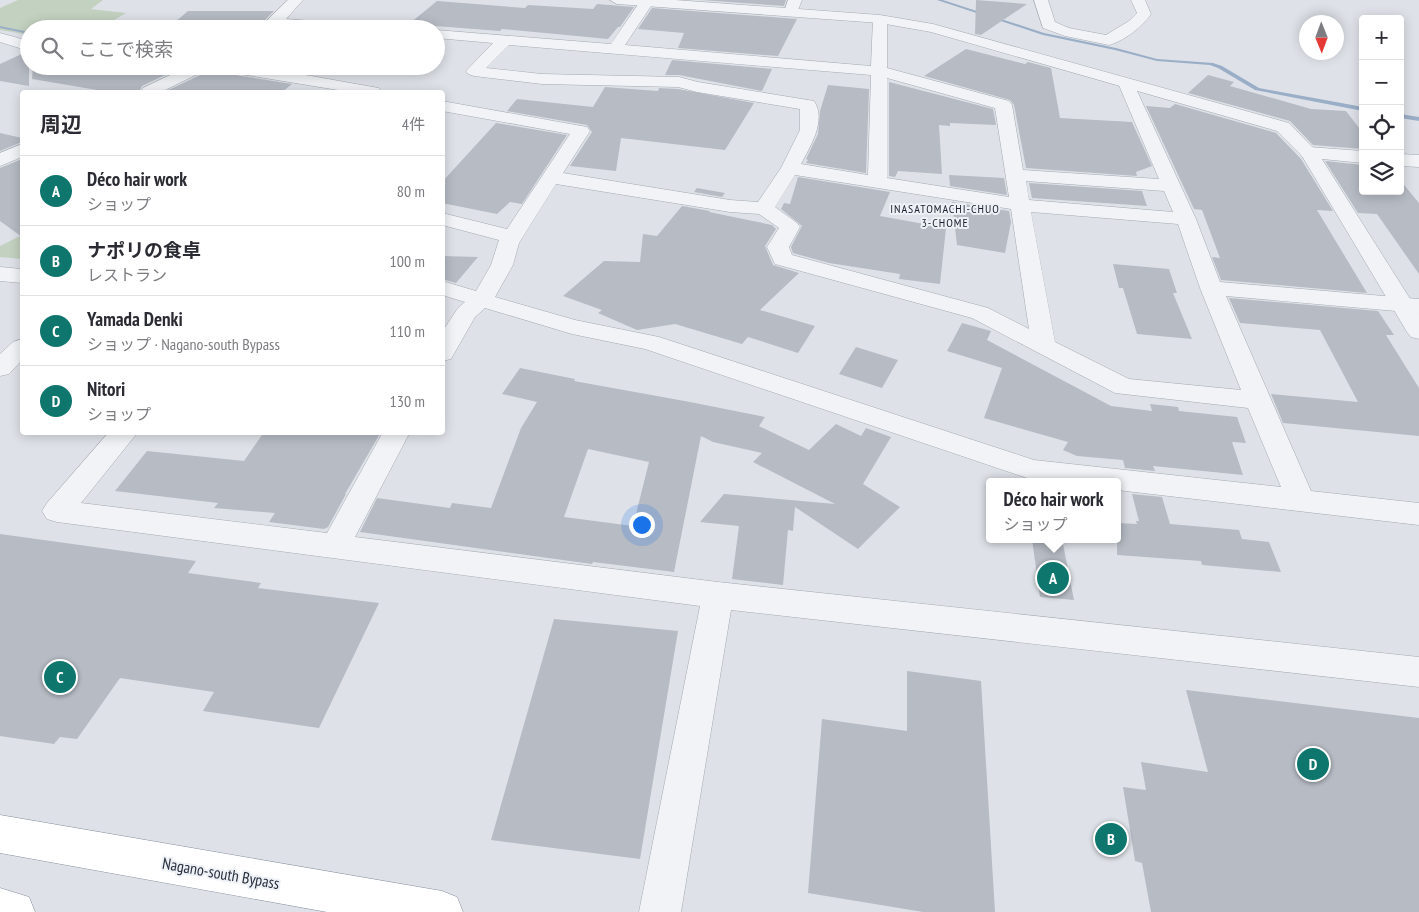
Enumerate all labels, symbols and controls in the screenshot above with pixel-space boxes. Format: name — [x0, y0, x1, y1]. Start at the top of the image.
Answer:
north arrow — [1299, 15, 1344, 60]
map controls — [1359, 15, 1404, 195]
button: + — [1359, 15, 1404, 60]
search box — [20, 20, 445, 75]
icon: search — [38, 34, 66, 62]
text: ここで検索 — [78, 37, 173, 61]
button: − — [1359, 60, 1404, 105]
button: locate — [1359, 105, 1404, 150]
text: 周辺 — [40, 111, 82, 138]
text: 4件 — [402, 114, 425, 134]
button: layers — [1359, 150, 1404, 195]
text: Déco hair work — [87, 167, 187, 191]
text: A — [52, 181, 60, 201]
text: 80 m — [397, 181, 425, 201]
text: ショップ — [87, 194, 151, 214]
district label: INASATOMACHI-CHUO 3-CHOME — [890, 201, 1000, 230]
text: ナポリの食卓 — [87, 238, 201, 262]
text: B — [52, 251, 60, 271]
text: 100 m — [390, 251, 425, 271]
text: レストラン — [87, 265, 167, 285]
text: Yamada Denki — [87, 307, 183, 331]
text: C — [52, 321, 60, 341]
text: 110 m — [390, 321, 425, 341]
text: ショップ · Nagano-south Bypass — [87, 334, 280, 354]
text: Nitori — [87, 377, 125, 401]
text: D — [52, 391, 60, 411]
text: 130 m — [390, 391, 425, 411]
text: ショップ — [87, 404, 151, 424]
popup — [986, 478, 1121, 543]
text: Déco hair work — [1004, 487, 1103, 511]
your location — [629, 512, 655, 538]
text: ショップ — [1004, 514, 1068, 534]
pin: A — [1037, 559, 1069, 597]
pin: C — [44, 658, 76, 696]
pin: D — [1297, 745, 1329, 783]
pin: B — [1095, 820, 1127, 858]
street label: Nagano-south Bypass — [161, 853, 281, 893]

